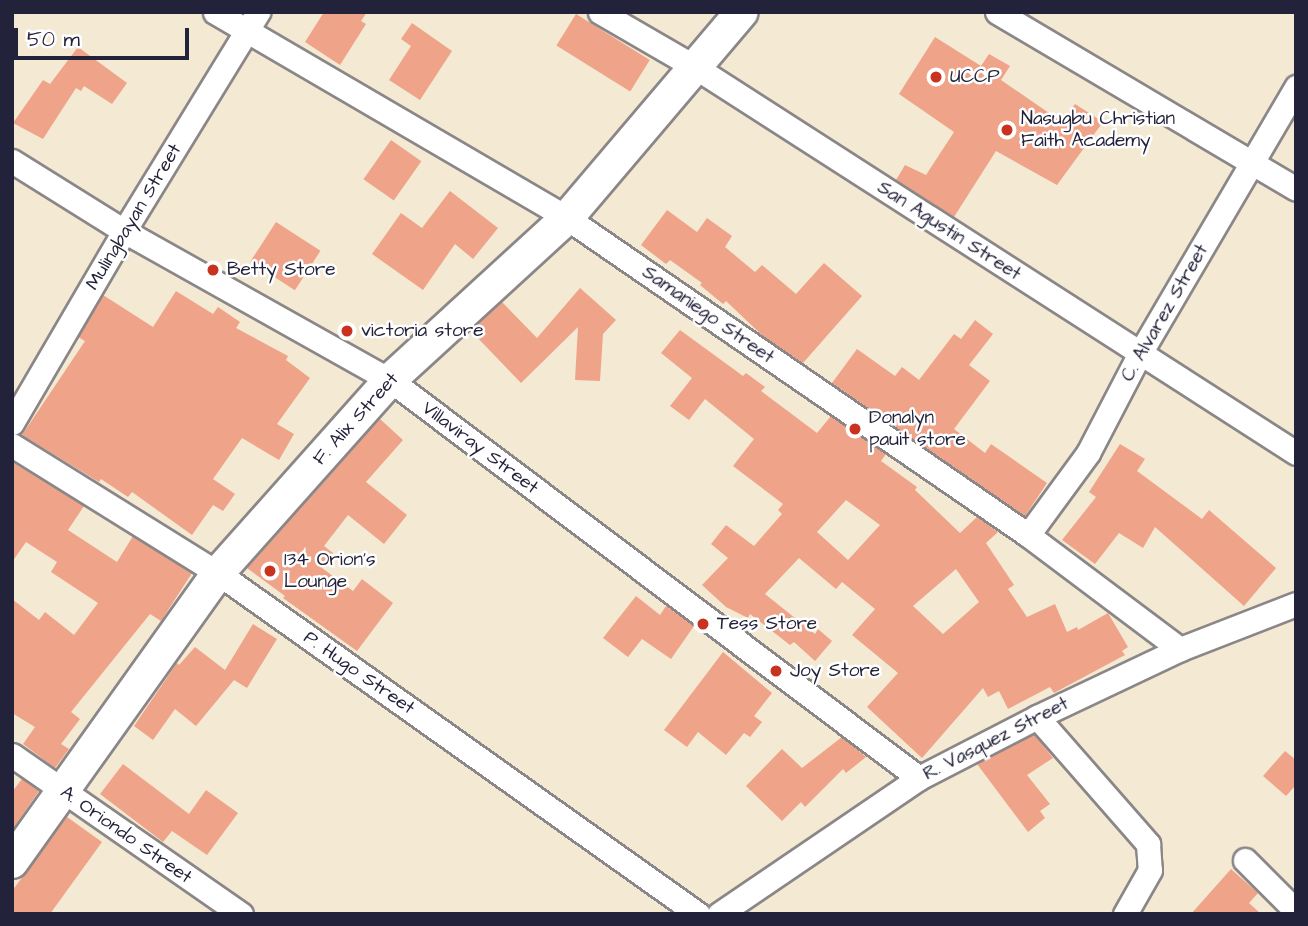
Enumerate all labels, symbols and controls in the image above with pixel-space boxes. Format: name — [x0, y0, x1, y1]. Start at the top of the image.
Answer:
scale bar — [18, 14, 192, 58]
text: 50 m — [27, 25, 80, 54]
place label: UCCP — [950, 66, 1000, 88]
marker: UCCP — [928, 69, 944, 85]
place label: Nasugbu Christian Faith Academy — [1021, 108, 1175, 152]
marker: Nasugbu Christian Faith Academy — [999, 122, 1015, 138]
street label: Mulingbayan Street — [81, 140, 187, 294]
street label: San Agustin Street — [873, 176, 1025, 286]
street label: C. Alvarez Street — [1116, 240, 1214, 386]
place label: Betty Store — [227, 259, 336, 281]
street label: Samaniego Street — [638, 261, 778, 369]
marker: Betty Store — [205, 262, 221, 278]
place label: victoria store — [361, 320, 483, 342]
marker: victoria store — [339, 323, 355, 339]
street label: F. Alix Street — [309, 368, 403, 470]
street label: Villaviray Street — [417, 397, 543, 499]
place label: Donalyn pauit store — [869, 407, 966, 451]
marker: Donalyn pauit store — [847, 421, 863, 437]
place label: 134 Orion's Lounge — [284, 549, 376, 593]
marker: 134 Orion's Lounge — [262, 563, 278, 579]
place label: Tess Store — [717, 613, 817, 635]
marker: Tess Store — [695, 616, 711, 632]
street label: P. Hugo Street — [299, 626, 419, 720]
place label: Joy Store — [790, 660, 880, 682]
marker: Joy Store — [768, 663, 784, 679]
street label: R. Vasquez Street — [919, 692, 1073, 786]
street label: A. Oriondo Street — [56, 781, 196, 889]

